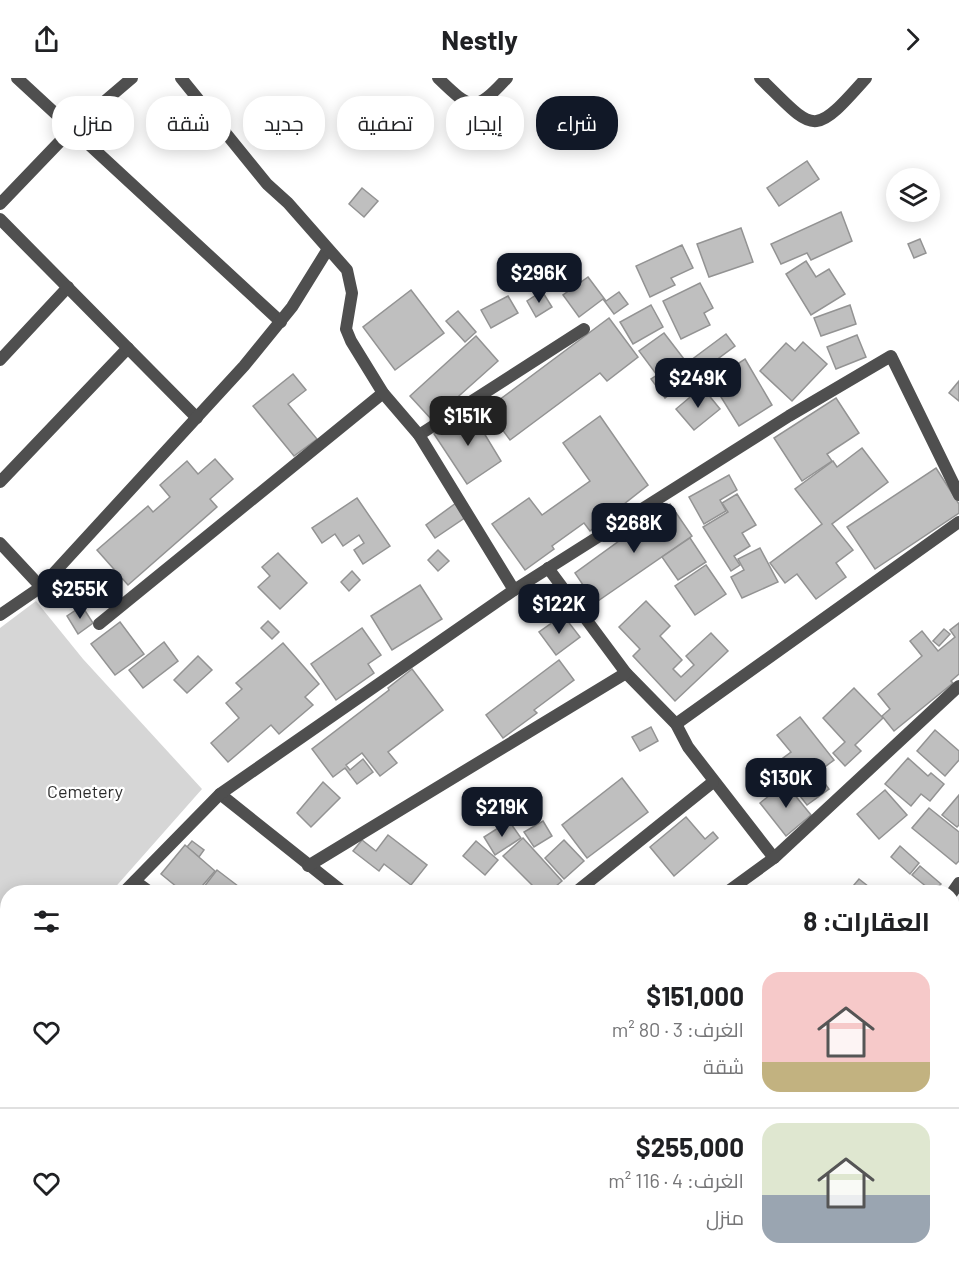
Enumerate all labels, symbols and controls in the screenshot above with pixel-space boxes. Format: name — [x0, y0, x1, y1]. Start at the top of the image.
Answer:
icon: share — [30, 23, 63, 56]
text: Nestly — [441, 23, 518, 55]
icon: forward — [896, 23, 929, 56]
chip: منزل — [52, 96, 134, 150]
chip: شقة — [146, 96, 231, 150]
chip: جديد — [243, 96, 325, 150]
chip: تصفية — [337, 96, 434, 150]
chip: إيجار — [446, 96, 524, 150]
chip: شراء — [536, 96, 618, 150]
map controls — [886, 168, 940, 222]
button: layers — [886, 168, 940, 222]
pin: $296K — [497, 253, 581, 304]
text: $296K — [511, 260, 567, 284]
pin: $249K — [656, 358, 740, 409]
text: $249K — [669, 365, 727, 389]
pin: $151K — [426, 396, 510, 447]
text: $151K — [444, 403, 492, 427]
pin: $268K — [592, 503, 676, 554]
text: $268K — [606, 510, 662, 534]
pin: $255K — [38, 569, 122, 620]
text: $255K — [52, 576, 108, 600]
pin: $122K — [517, 584, 601, 635]
text: $122K — [532, 591, 586, 615]
pin: $130K — [744, 758, 828, 809]
text: $130K — [759, 765, 813, 789]
park label: Cemetery — [47, 780, 123, 802]
pin: $219K — [460, 787, 544, 838]
text: $219K — [476, 794, 528, 818]
icon: filters — [30, 905, 63, 938]
text: العقارات: 8 — [803, 905, 930, 936]
text: $151,000 — [646, 980, 744, 1011]
icon: home — [810, 996, 882, 1068]
icon: heart — [30, 1016, 63, 1049]
text: الغرف: 3 · 80 m² — [612, 1017, 744, 1041]
text: شقة — [703, 1054, 744, 1078]
text: $255,000 — [636, 1131, 744, 1162]
icon: home — [810, 1147, 882, 1219]
icon: heart — [30, 1167, 63, 1200]
text: الغرف: 4 · 116 m² — [608, 1168, 744, 1192]
text: منزل — [706, 1205, 744, 1229]

